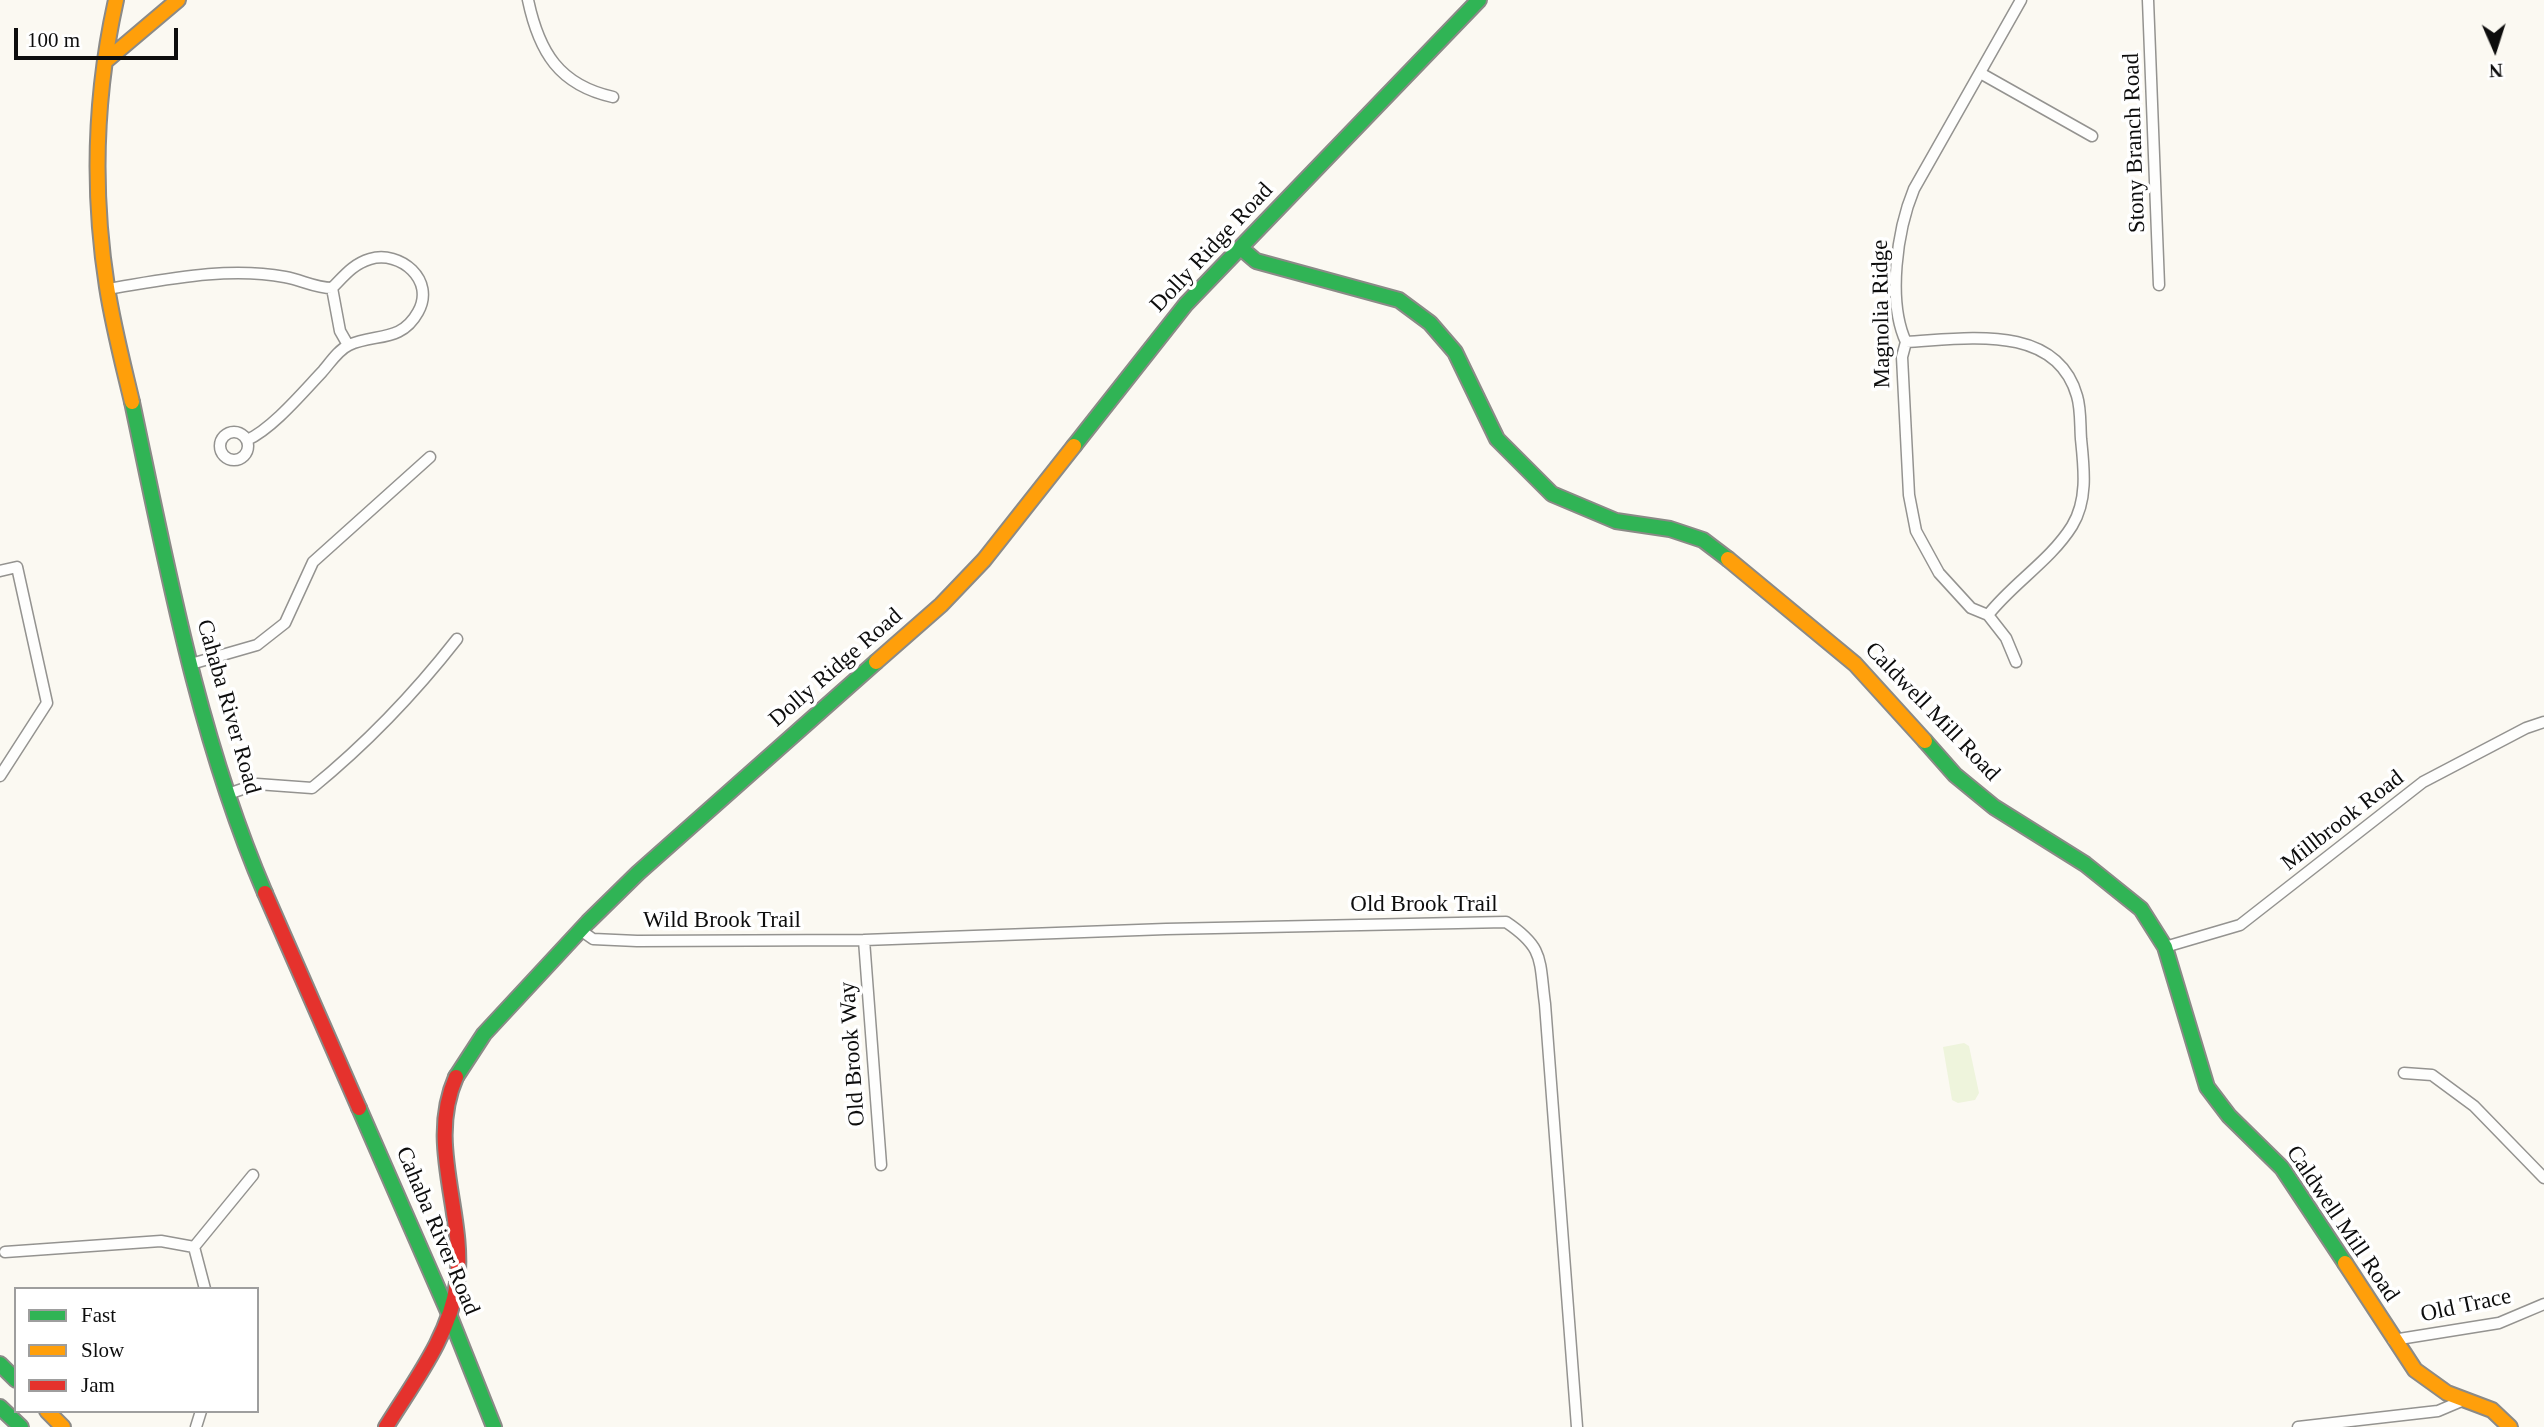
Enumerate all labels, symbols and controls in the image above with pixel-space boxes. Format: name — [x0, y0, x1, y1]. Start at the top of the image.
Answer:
scale bar — [18, 14, 182, 58]
north arrow — [2460, 14, 2530, 84]
text: 100 m — [27, 28, 80, 52]
street label: Stony Branch Road — [2118, 52, 2152, 234]
text: N — [2489, 60, 2504, 81]
street label: Dolly Ridge Road — [1145, 177, 1279, 319]
street label: Magnolia Ridge — [1867, 239, 1897, 389]
street label: Dolly Ridge Road — [764, 603, 908, 733]
street label: Cahaba River Road — [190, 617, 266, 797]
street label: Caldwell Mill Road — [1859, 637, 2005, 787]
street label: Millbrook Road — [2276, 765, 2410, 877]
street label: Old Brook Trail — [1350, 891, 1498, 919]
street label: Wild Brook Trail — [643, 907, 801, 935]
street label: Old Brook Way — [834, 981, 872, 1127]
street label: Caldwell Mill Road — [2279, 1141, 2405, 1307]
street label: Cahaba River Road — [389, 1143, 485, 1319]
street label: Old Trace — [2418, 1283, 2514, 1329]
legend — [14, 1287, 259, 1413]
text: Fast — [81, 1303, 116, 1327]
text: Slow — [81, 1338, 124, 1362]
text: Jam — [81, 1373, 115, 1397]

